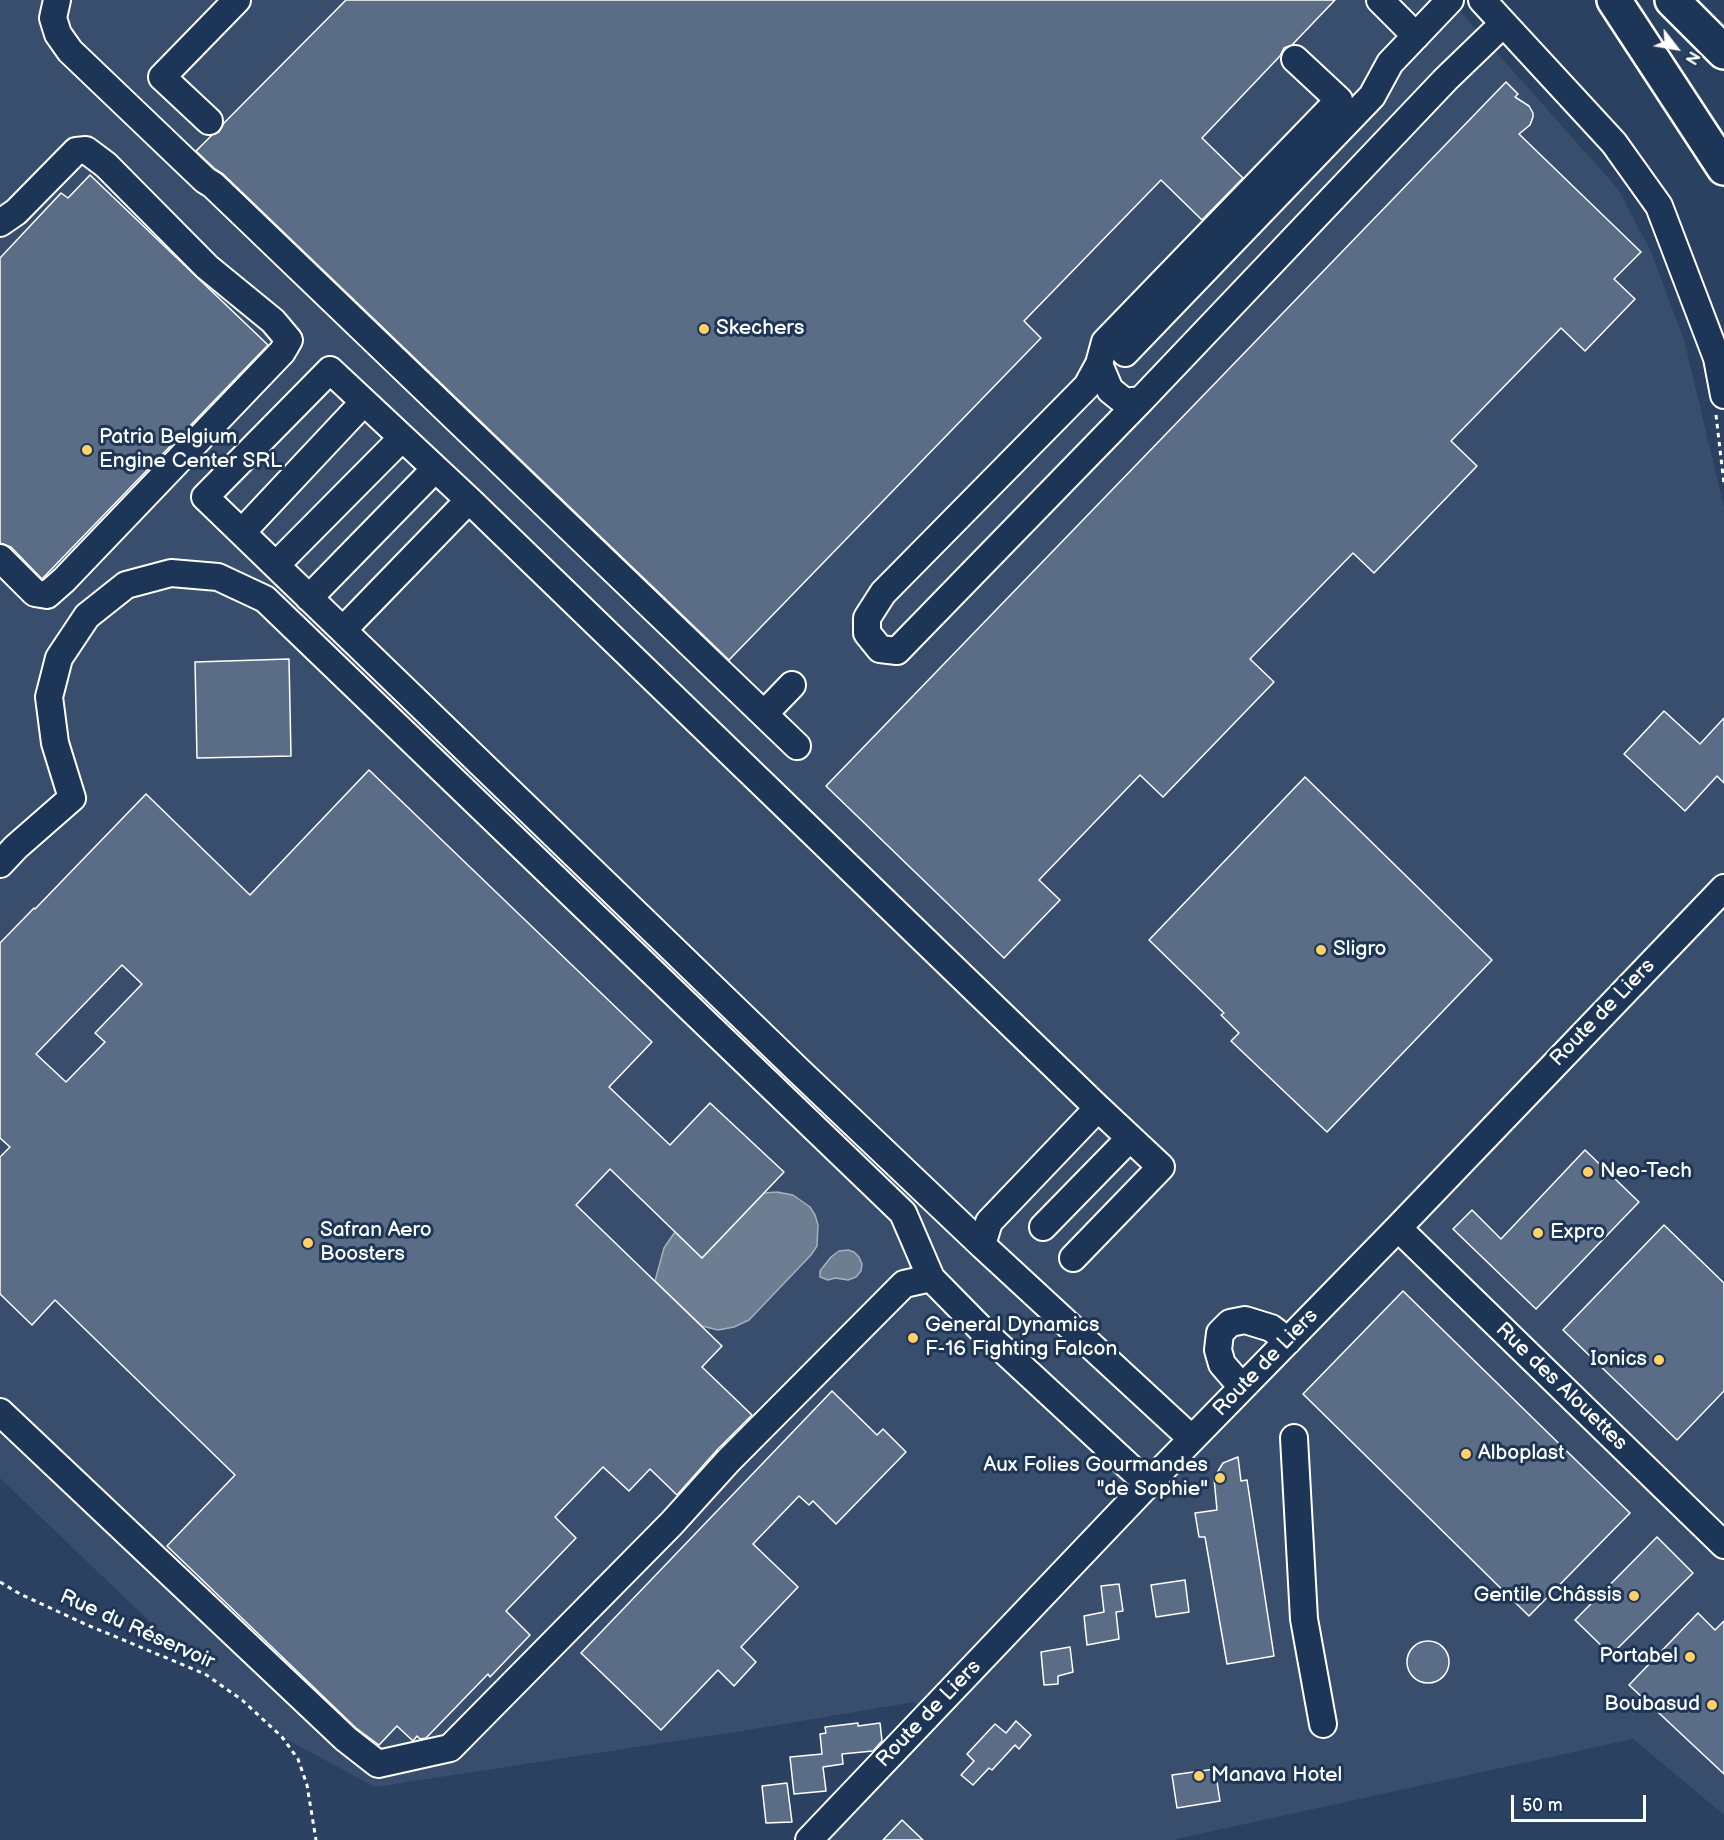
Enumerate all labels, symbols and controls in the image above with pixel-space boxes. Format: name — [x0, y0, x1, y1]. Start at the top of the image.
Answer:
north arrow — [1646, 18, 1706, 78]
text: N — [1681, 47, 1703, 68]
place label: Skechers — [716, 316, 804, 342]
marker: Skechers — [697, 322, 711, 336]
place label: Patria Belgium Engine Center SRL — [99, 425, 282, 475]
marker: Patria Belgium Engine Center SRL — [80, 443, 94, 457]
place label: Sligro — [1333, 937, 1387, 963]
marker: Sligro — [1314, 943, 1328, 957]
street label: Route de Liers — [1545, 954, 1661, 1072]
place label: Neo-Tech — [1600, 1159, 1692, 1185]
marker: Neo-Tech — [1581, 1165, 1595, 1179]
place label: Safran Aero Boosters — [320, 1218, 432, 1268]
place label: Expro — [1550, 1220, 1605, 1246]
marker: Expro — [1531, 1226, 1545, 1240]
marker: Safran Aero Boosters — [301, 1236, 315, 1250]
street label: Route de Liers — [1208, 1304, 1324, 1422]
place label: General Dynamics F-16 Fighting Falcon — [925, 1313, 1117, 1363]
street label: Rue des Alouettes — [1490, 1318, 1632, 1456]
marker: General Dynamics F-16 Fighting Falcon — [906, 1331, 920, 1345]
place label: Ionics — [1590, 1347, 1647, 1373]
marker: Ionics — [1652, 1353, 1666, 1367]
place label: Alboplast — [1478, 1441, 1565, 1467]
marker: Alboplast — [1459, 1447, 1473, 1461]
place label: Aux Folies Gourmandes "de Sophie" — [984, 1453, 1208, 1503]
marker: Aux Folies Gourmandes "de Sophie" — [1213, 1471, 1227, 1485]
place label: Gentile Châssis — [1473, 1583, 1622, 1609]
street label: Rue du Réservoir — [56, 1585, 218, 1675]
marker: Gentile Châssis — [1627, 1589, 1641, 1603]
place label: Portabel — [1599, 1644, 1678, 1670]
marker: Portabel — [1683, 1650, 1697, 1664]
street label: Route de Liers — [871, 1655, 987, 1773]
place label: Boubasud — [1604, 1692, 1700, 1718]
marker: Boubasud — [1705, 1698, 1719, 1712]
place label: Manava Hotel — [1211, 1763, 1342, 1789]
marker: Manava Hotel — [1192, 1769, 1206, 1783]
scale bar — [1514, 1783, 1649, 1821]
text: 50 m — [1522, 1795, 1563, 1816]

